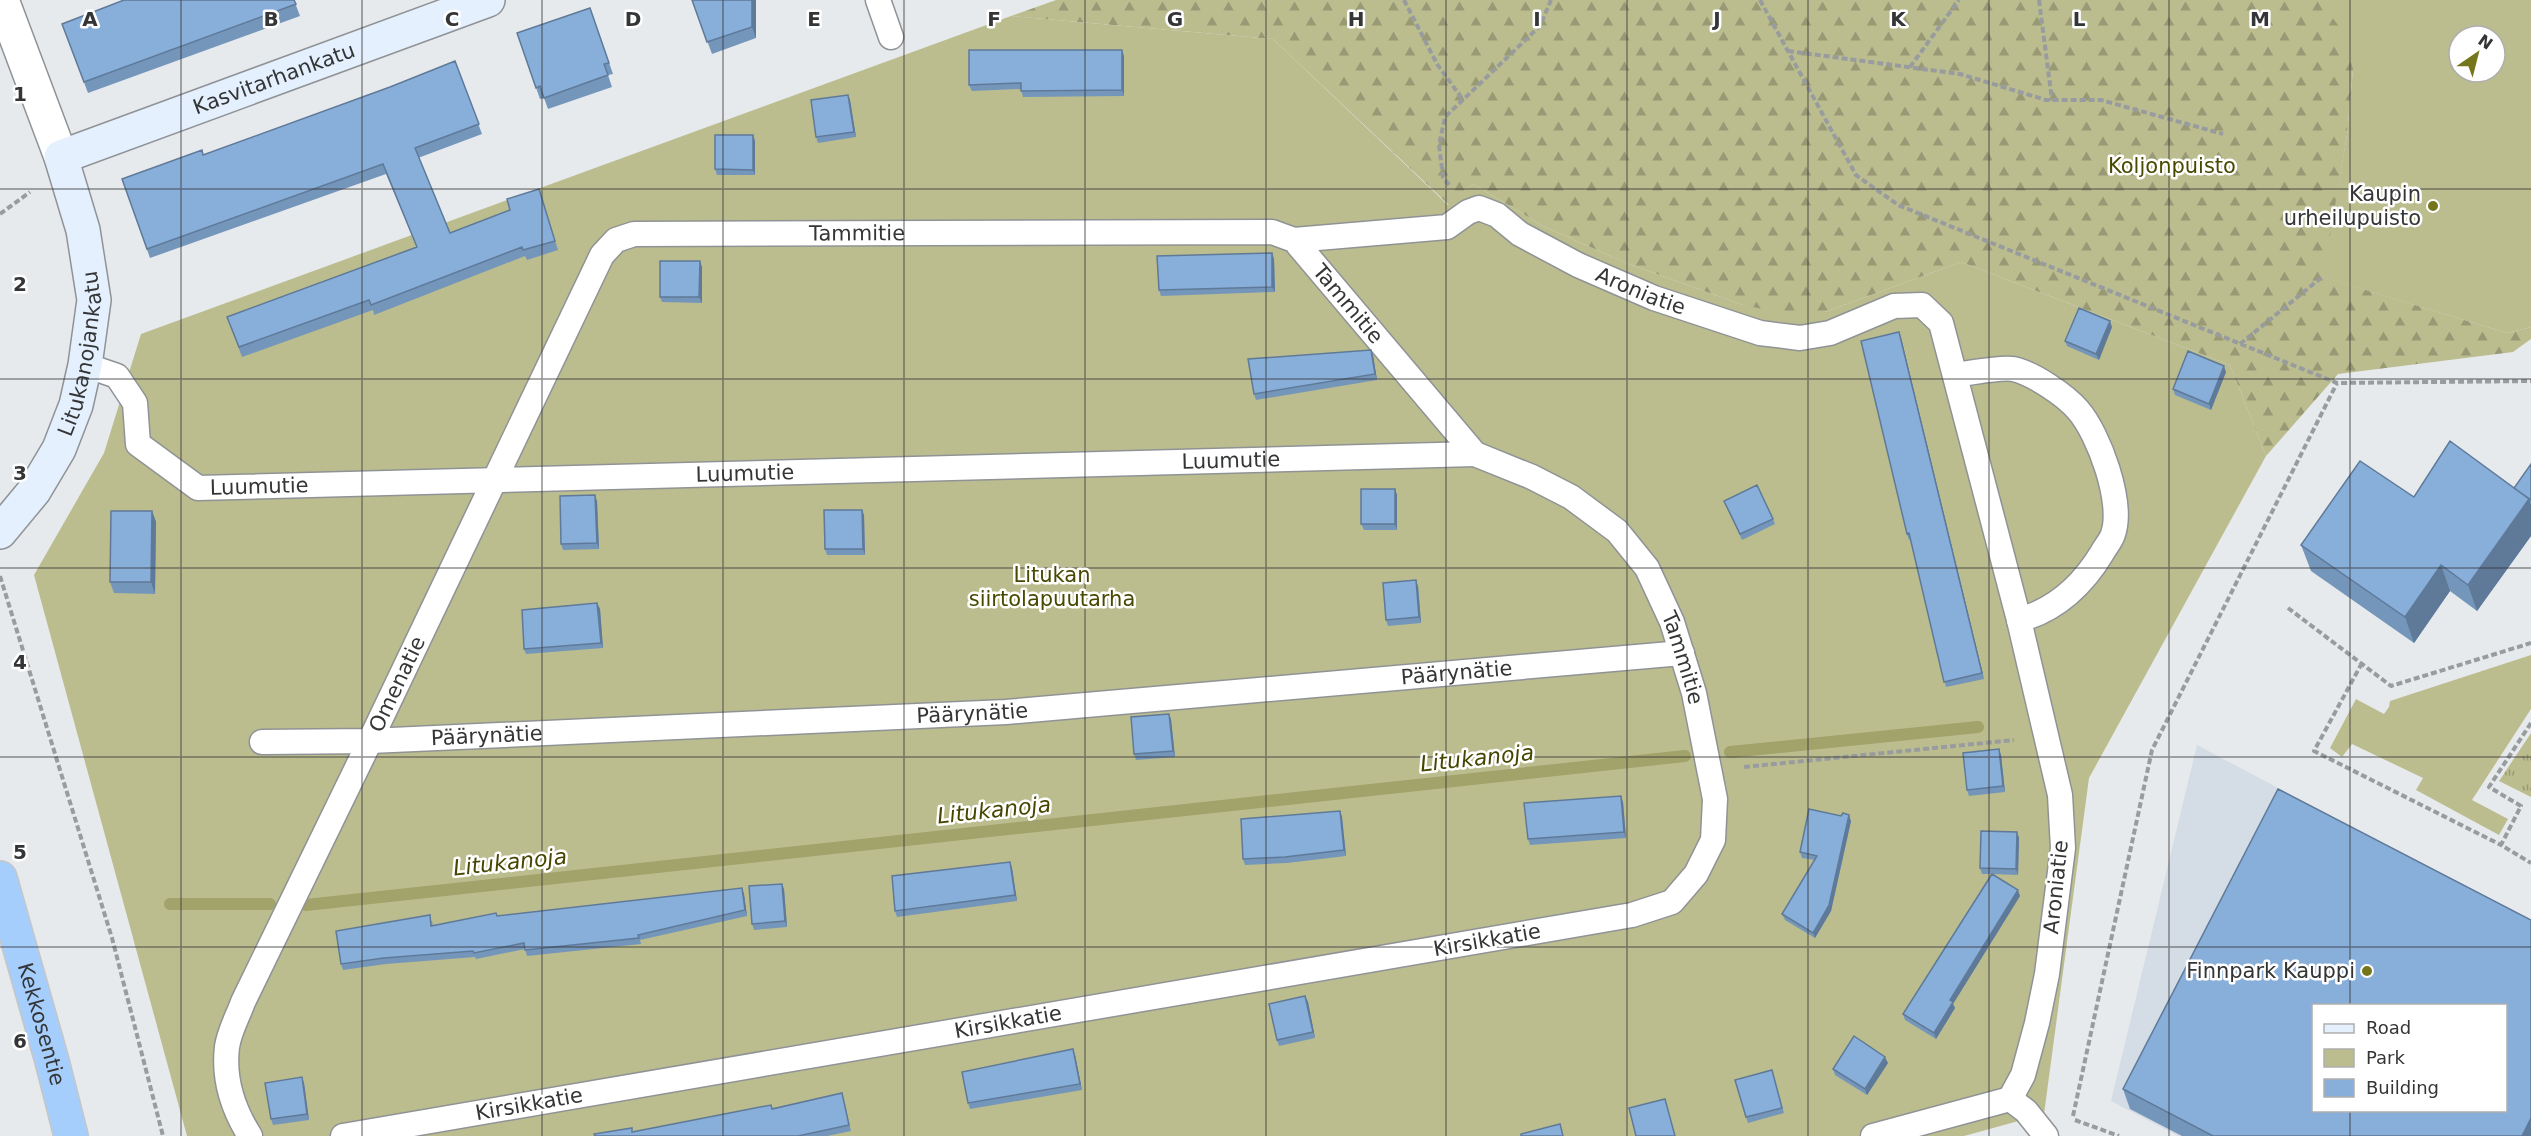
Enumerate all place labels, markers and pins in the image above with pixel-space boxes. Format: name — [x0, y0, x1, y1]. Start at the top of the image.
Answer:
place label: Kaupin urheilupuisto — [2284, 182, 2421, 230]
marker: Kaupin urheilupuisto — [2426, 199, 2440, 213]
place label: Finnpark Kauppi — [2186, 959, 2355, 983]
marker: Finnpark Kauppi — [2360, 964, 2374, 978]

